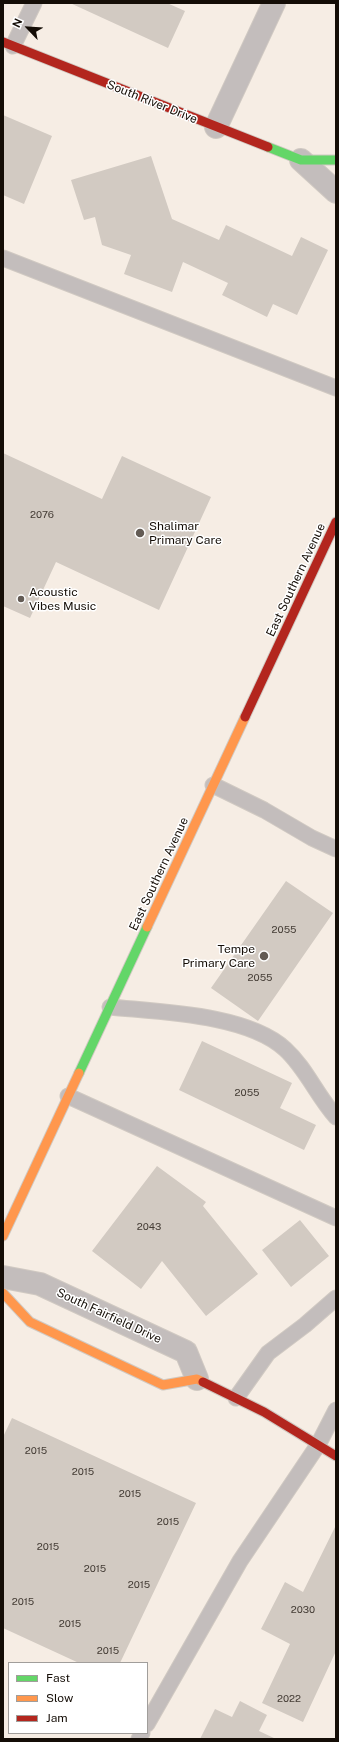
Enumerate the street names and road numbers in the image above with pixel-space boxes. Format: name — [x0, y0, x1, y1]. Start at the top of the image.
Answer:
street label: South River Drive — [105, 77, 199, 127]
street label: East Southern Avenue — [263, 521, 329, 639]
street label: East Southern Avenue — [126, 815, 192, 933]
street label: South Fairfield Drive — [54, 1285, 164, 1347]

